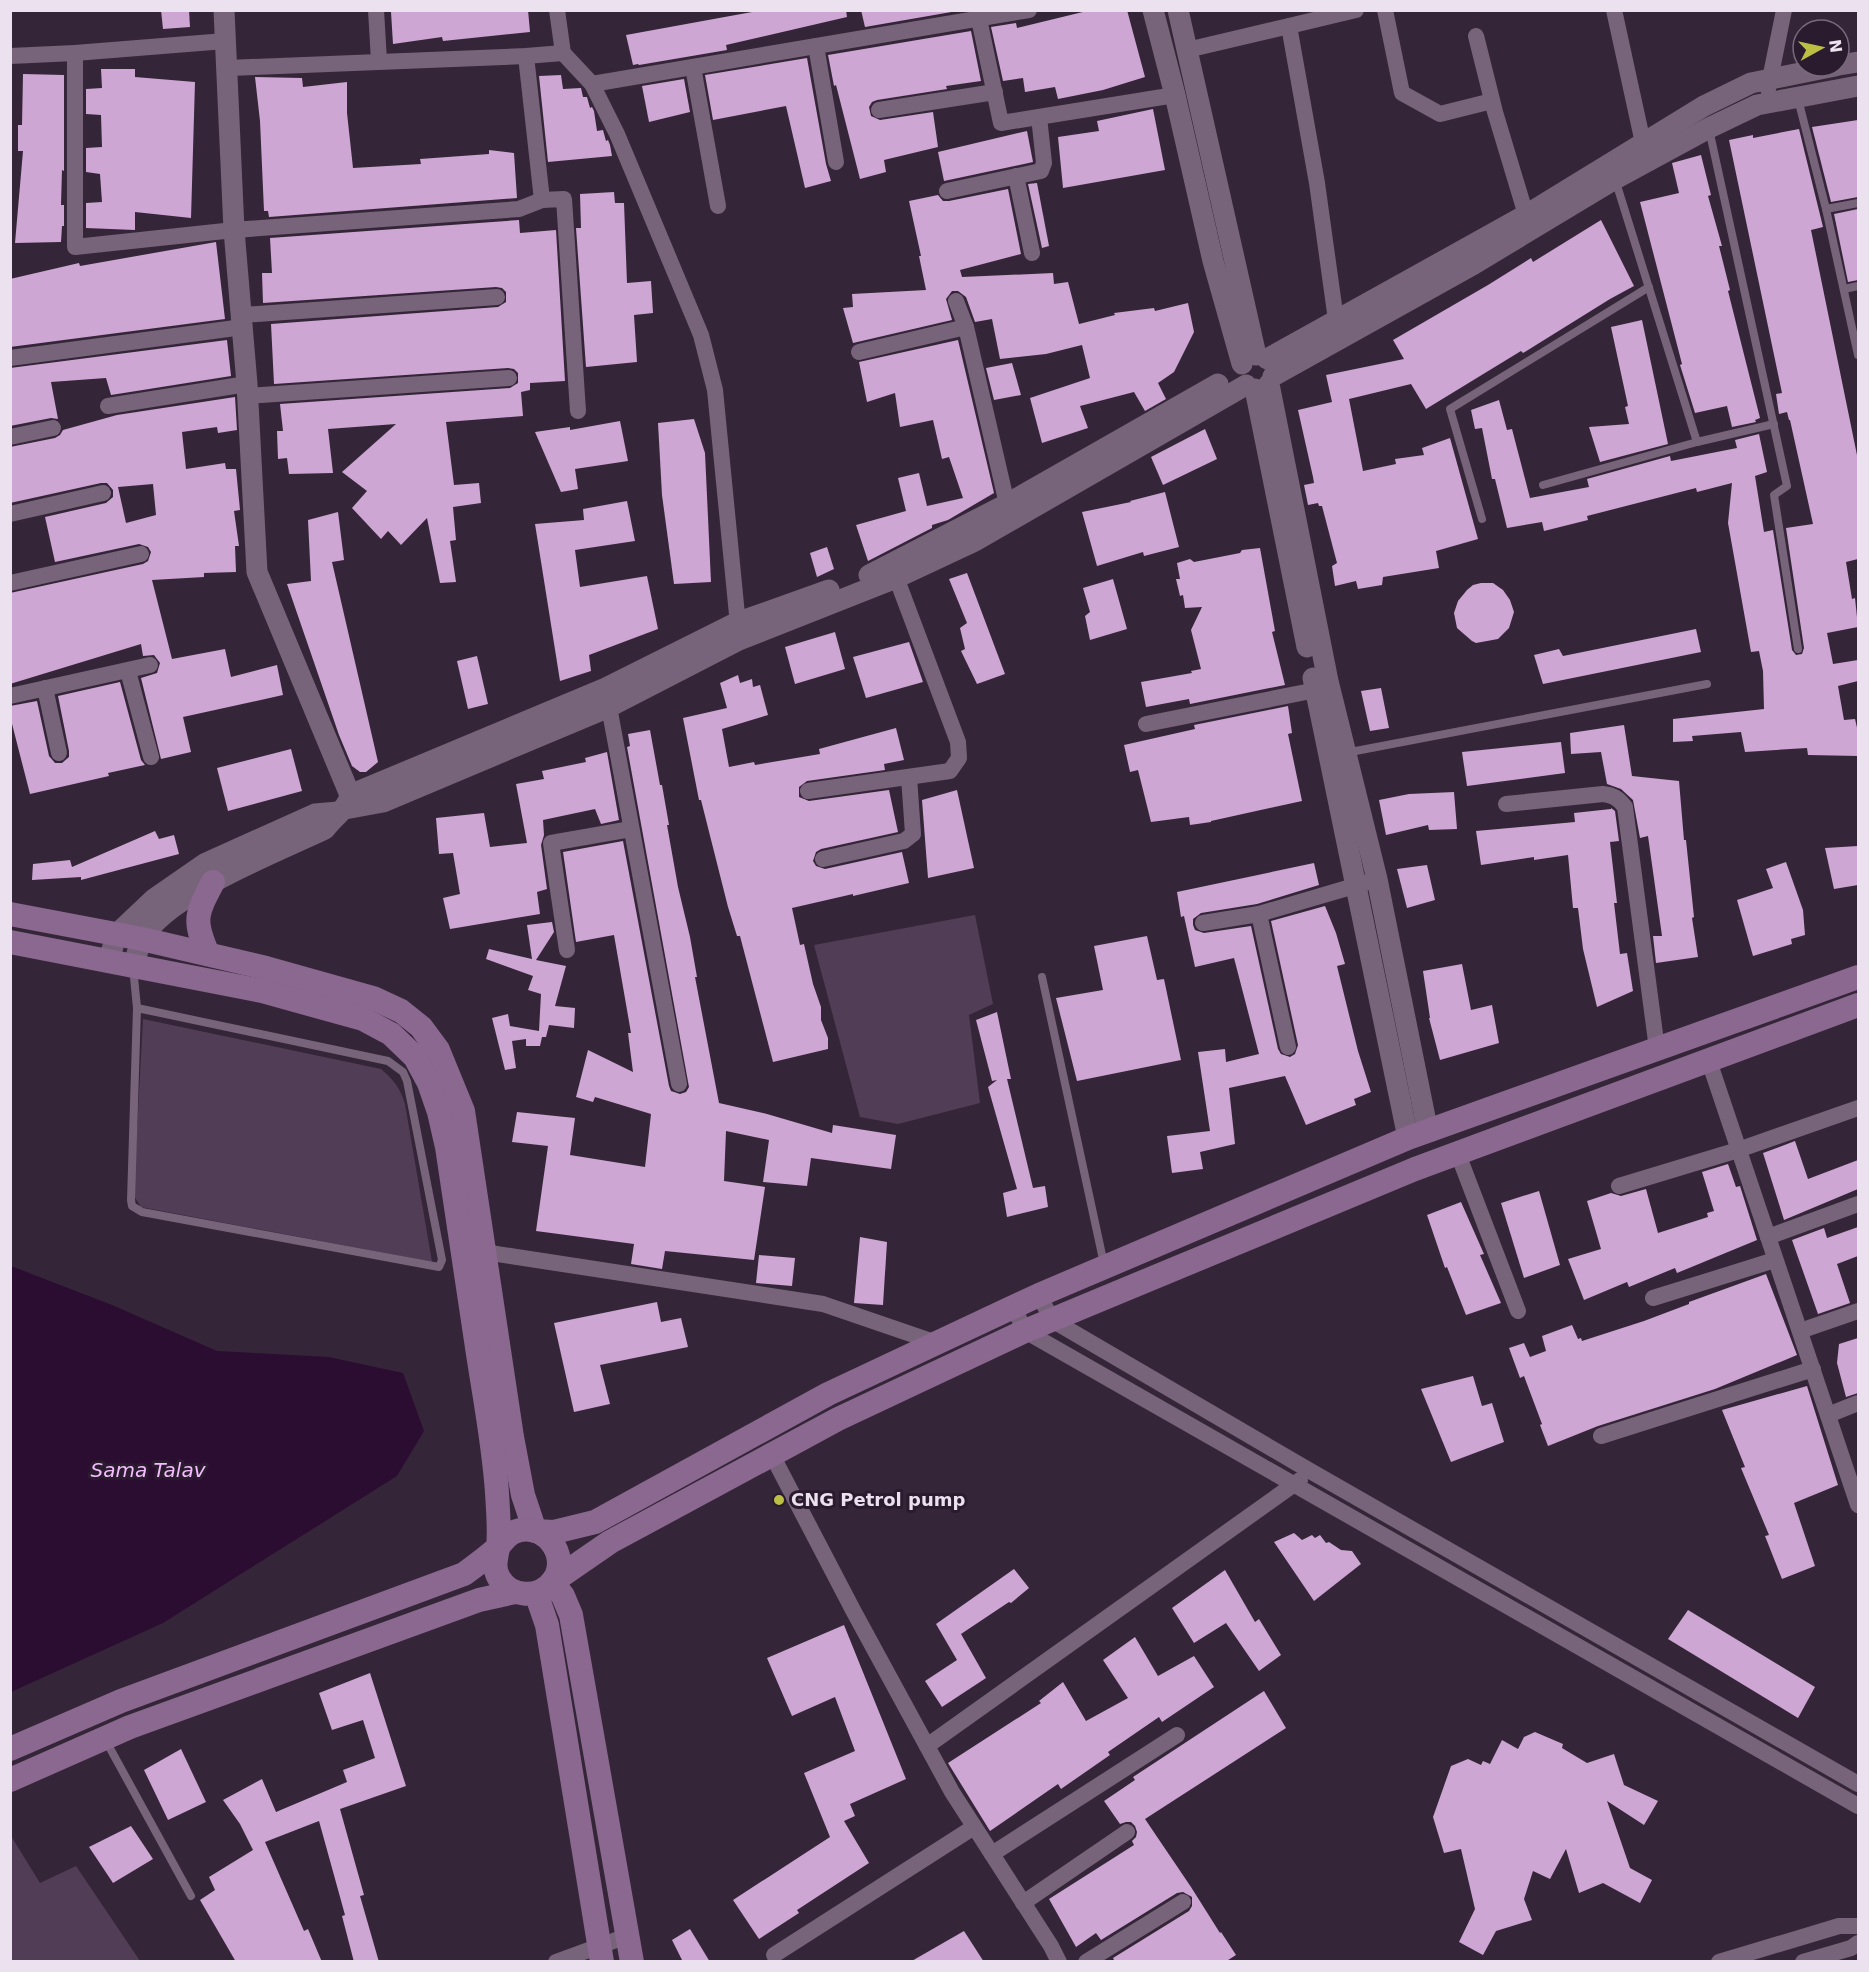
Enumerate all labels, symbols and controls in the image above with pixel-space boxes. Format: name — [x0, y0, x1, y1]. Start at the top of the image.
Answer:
north arrow — [1791, 18, 1851, 78]
text: N — [1825, 38, 1846, 54]
water label: Sama Talav — [90, 1458, 207, 1482]
place label: CNG Petrol pump — [791, 1489, 965, 1510]
marker: CNG Petrol pump — [772, 1493, 786, 1507]

